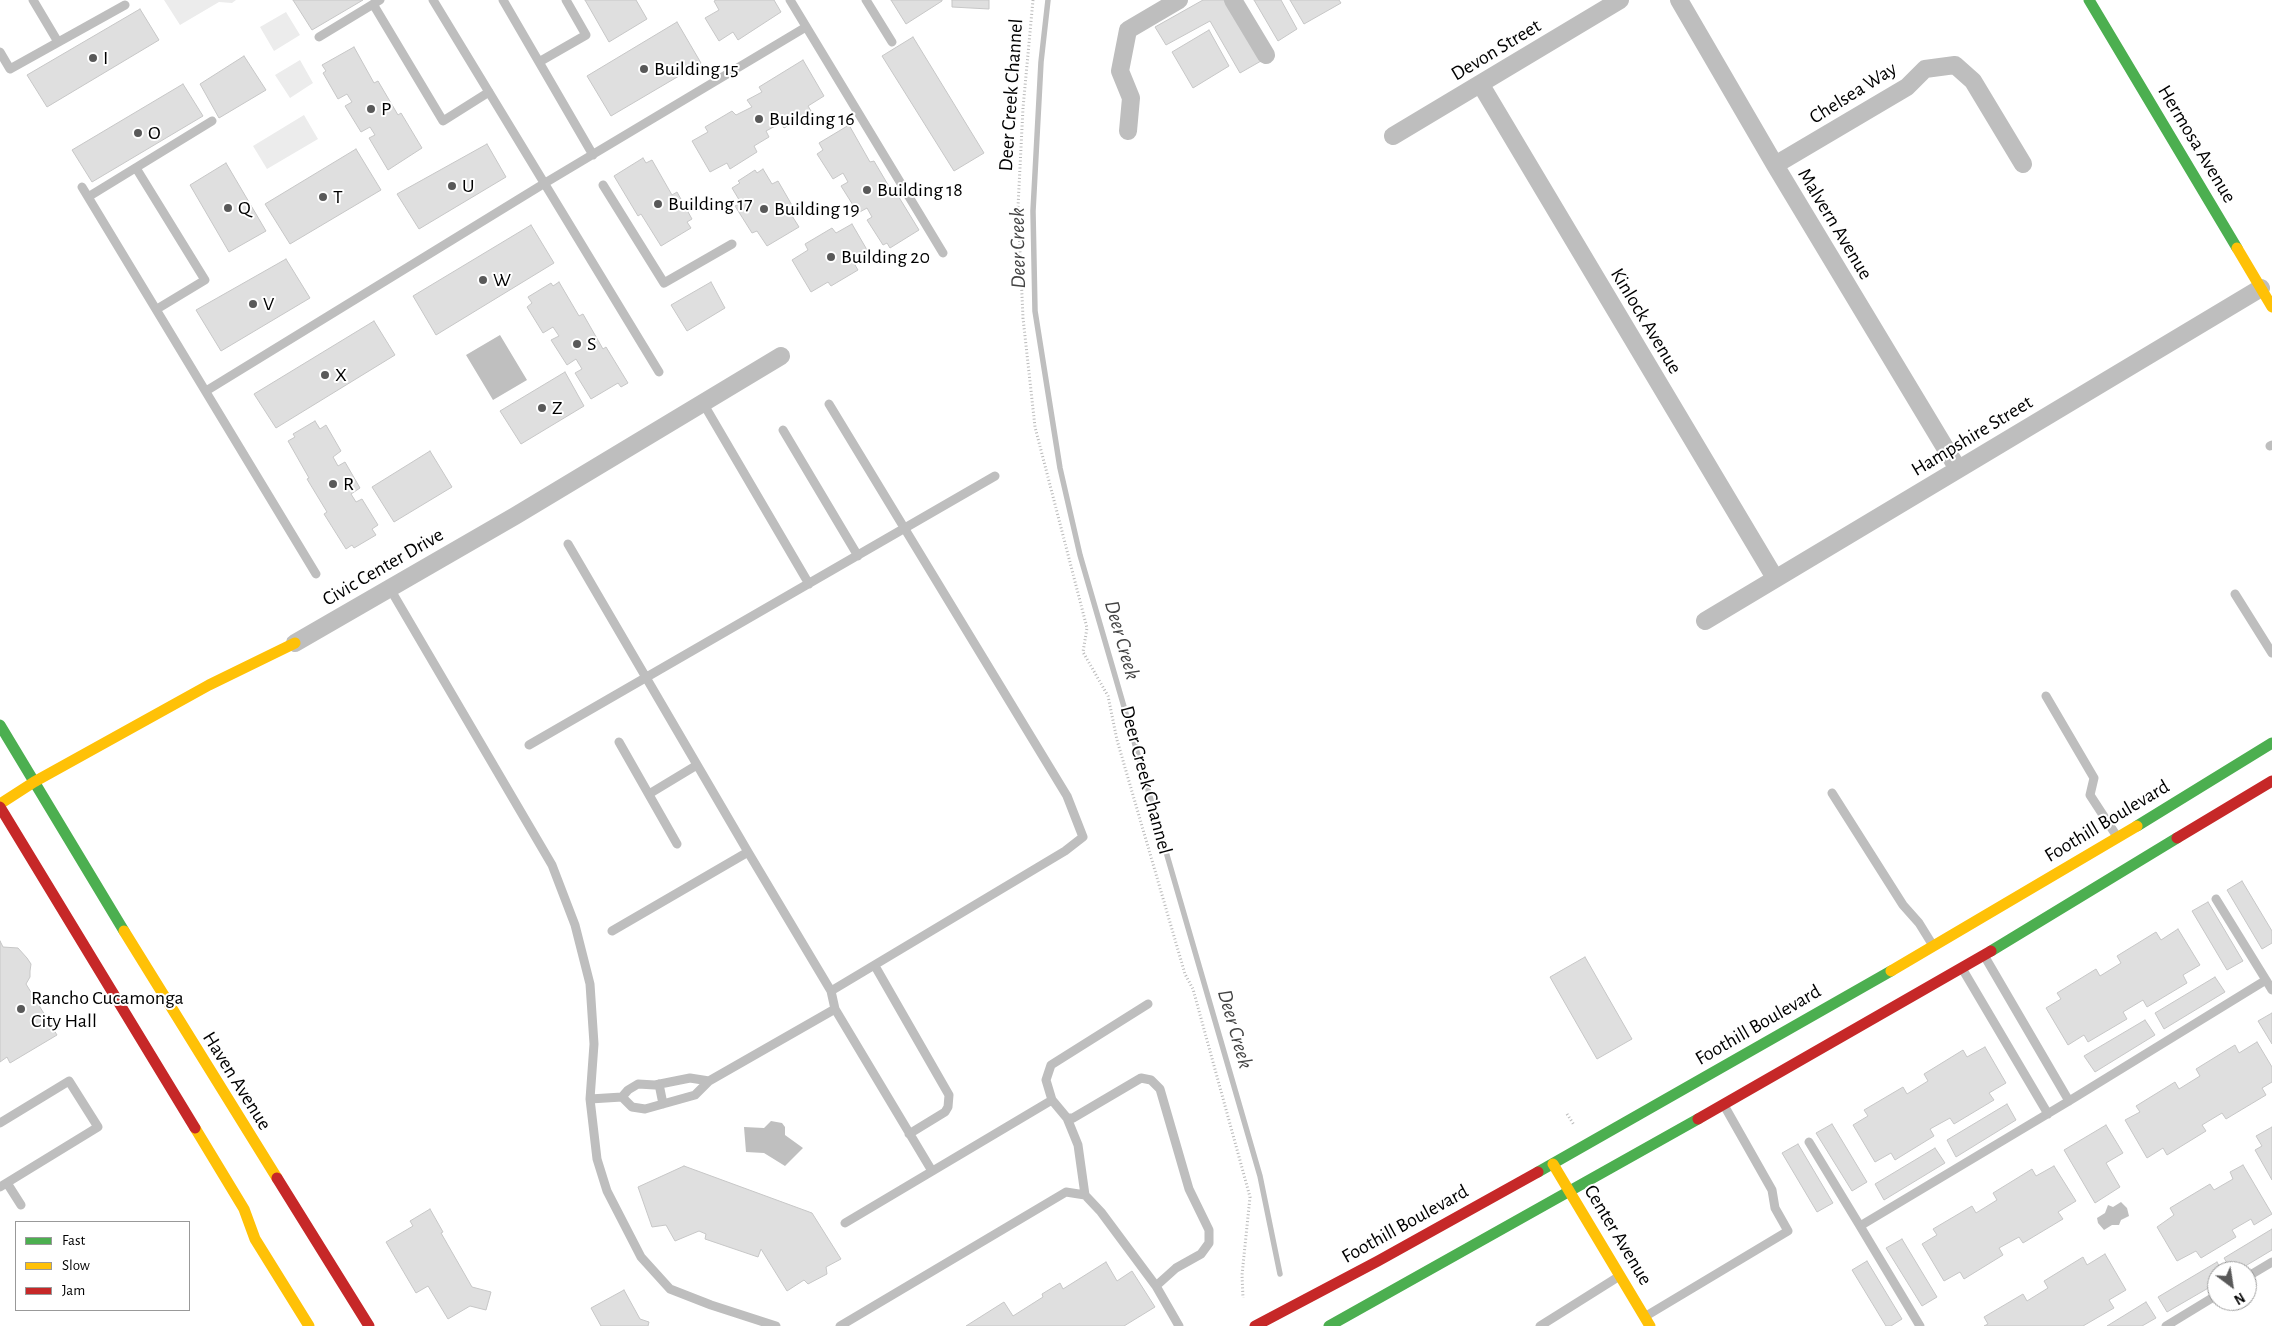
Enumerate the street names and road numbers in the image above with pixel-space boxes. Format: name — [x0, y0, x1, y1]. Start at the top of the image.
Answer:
street label: Devon Street — [1447, 14, 1545, 86]
street label: Deer Creek Channel — [994, 18, 1028, 172]
street label: Chelsea Way — [1805, 57, 1901, 129]
street label: Hermosa Avenue — [2152, 81, 2242, 207]
street label: Malvern Avenue — [1792, 164, 1878, 284]
street label: Kinlock Avenue — [1605, 264, 1687, 378]
street label: Hampshire Street — [1907, 390, 2037, 482]
street label: Civic Center Drive — [318, 523, 448, 611]
street label: Deer Creek Channel — [1115, 703, 1177, 857]
street label: Foothill Boulevard — [2040, 774, 2174, 868]
street label: Foothill Boulevard — [1691, 979, 1825, 1071]
street label: Haven Avenue — [197, 1027, 277, 1135]
street label: Foothill Boulevard — [1337, 1179, 1473, 1269]
street label: Center Avenue — [1579, 1180, 1657, 1290]

